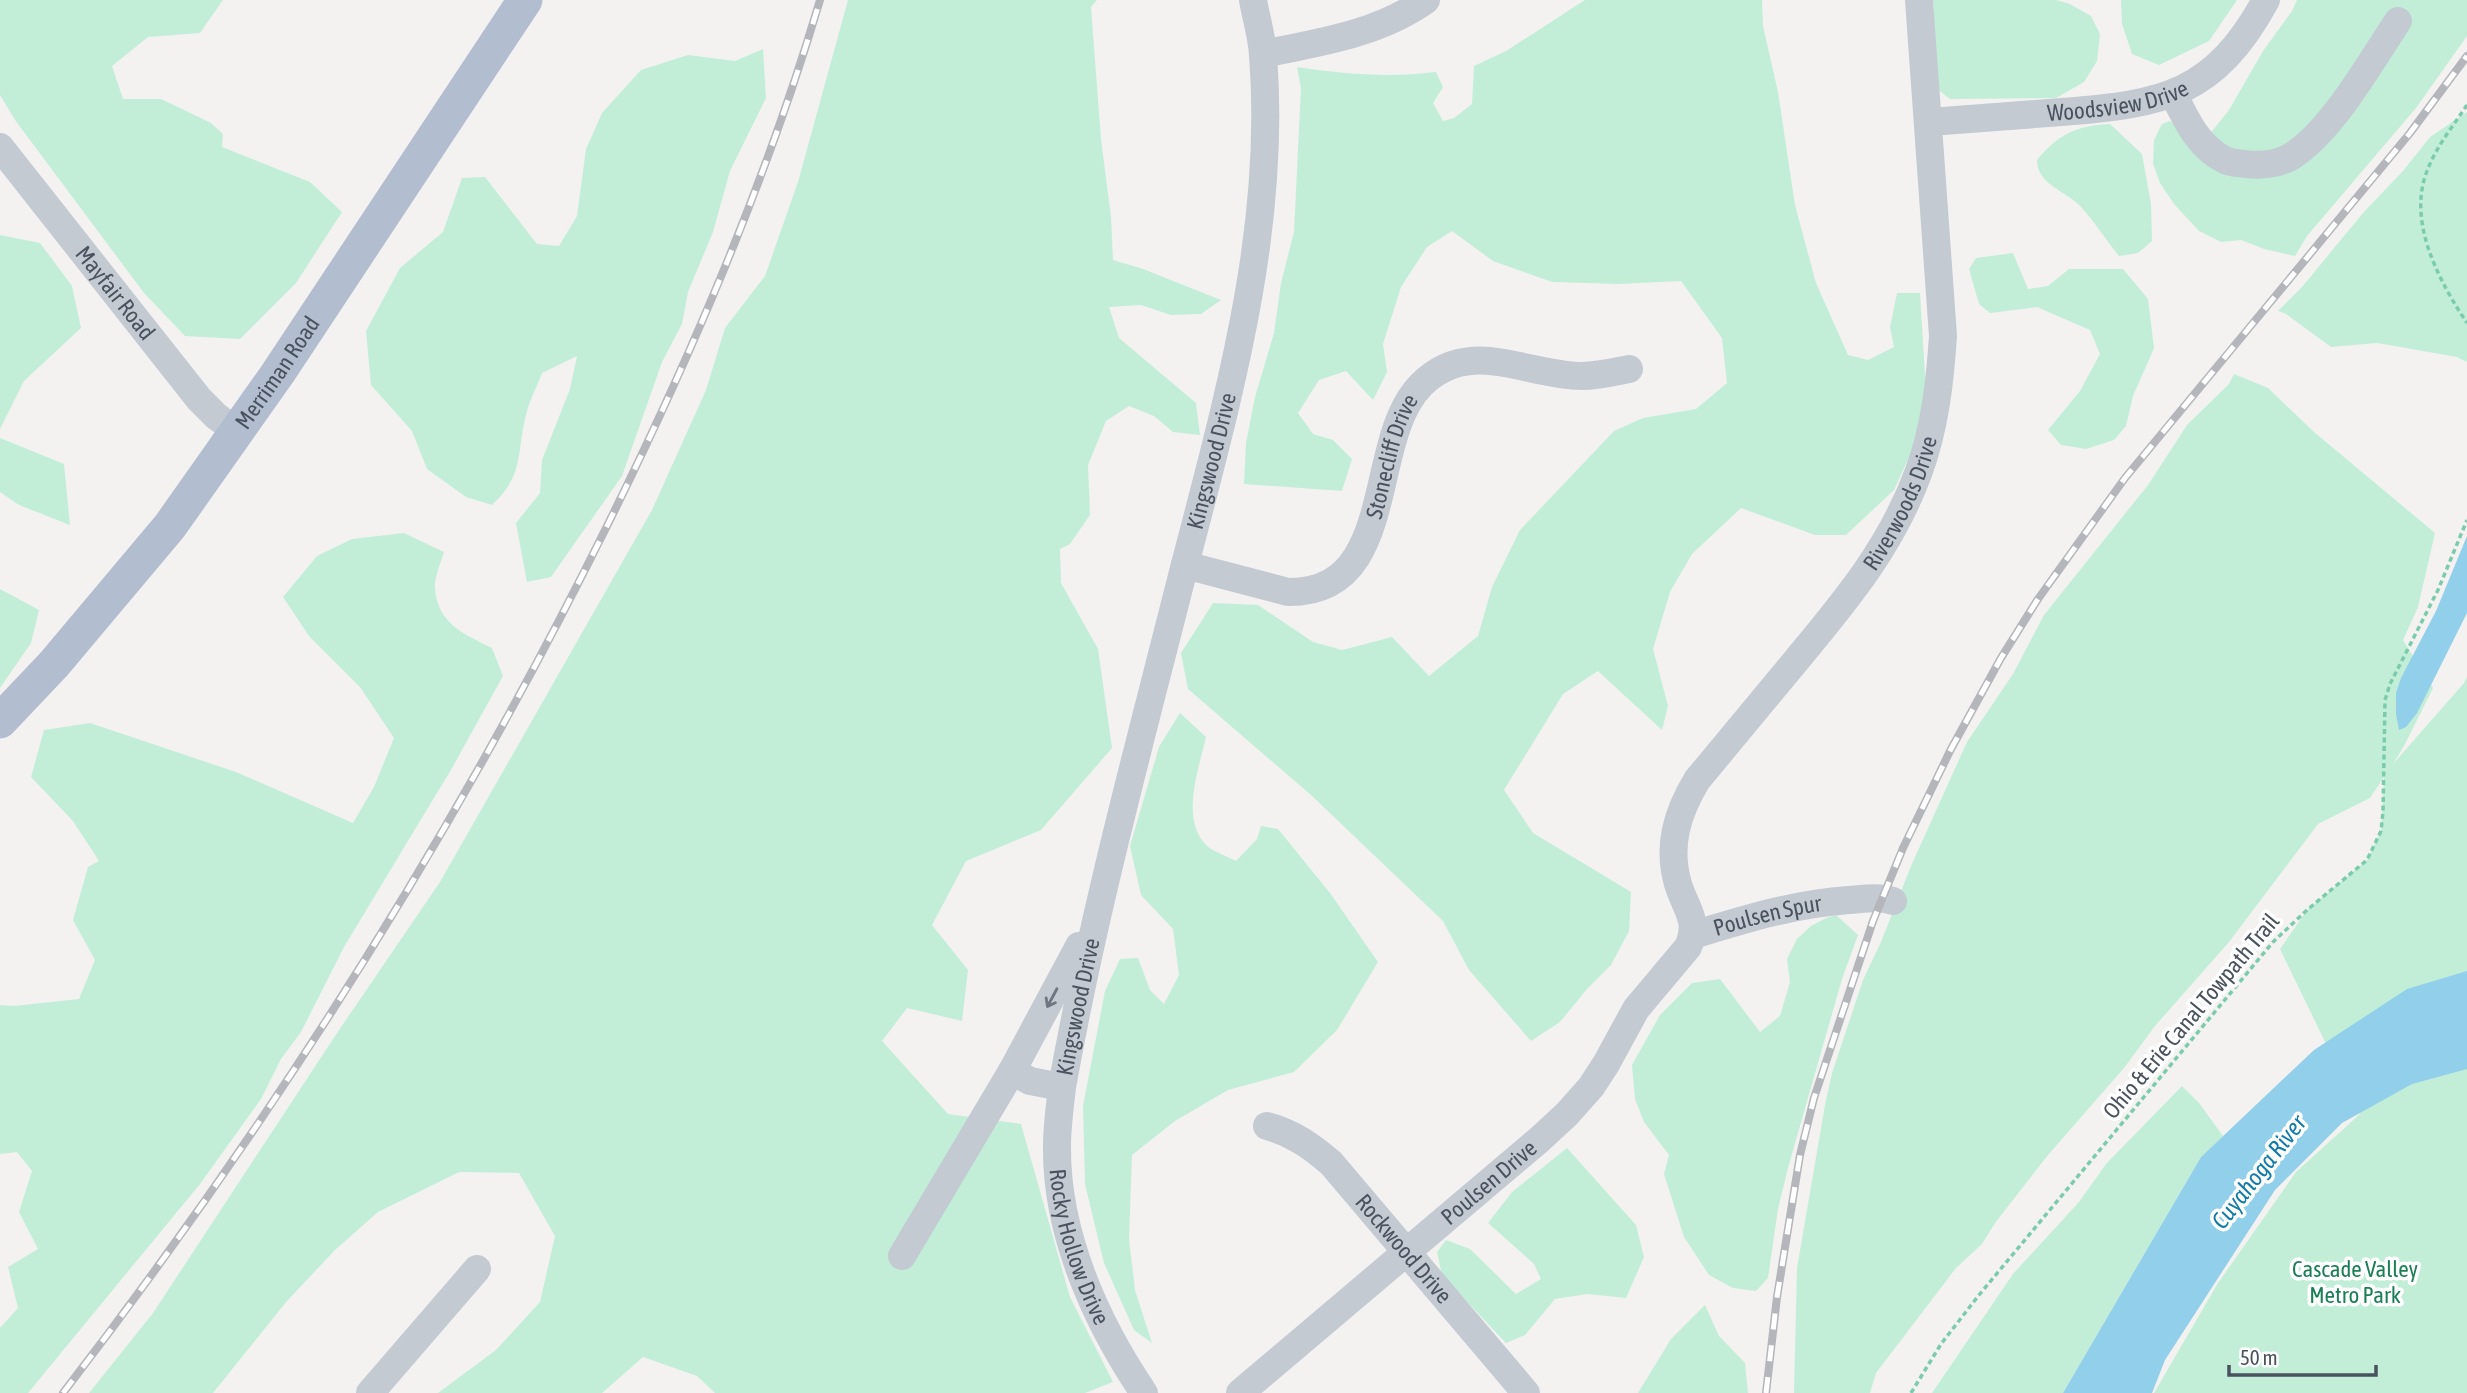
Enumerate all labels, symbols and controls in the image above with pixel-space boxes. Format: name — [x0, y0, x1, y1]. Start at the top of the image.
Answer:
street label: Woodsview Drive — [2046, 75, 2192, 126]
street label: Mayfair Road — [70, 241, 160, 345]
street label: Merriman Road — [230, 312, 325, 434]
street label: Stonecliff Drive — [1361, 389, 1423, 522]
street label: Kingswood Drive — [1182, 390, 1241, 532]
street label: Riverwoods Drive — [1858, 433, 1942, 575]
street label: Poulsen Spur — [1710, 890, 1824, 941]
street label: Ohio & Erie Canal Towpath Trail — [2098, 908, 2284, 1124]
street label: Kingswood Drive — [1051, 936, 1105, 1078]
one-way arrow — [1044, 987, 1058, 1008]
water label: Cuyahoga River — [2206, 1109, 2312, 1234]
street label: Poulsen Drive — [1436, 1135, 1542, 1230]
street label: Rocky Hollow Drive — [1045, 1168, 1115, 1329]
street label: Rockwood Drive — [1350, 1189, 1457, 1309]
park label: Cascade Valley Metro Park — [2292, 1256, 2418, 1308]
scale bar — [2229, 1334, 2376, 1378]
text: 50 m — [2240, 1345, 2278, 1369]

